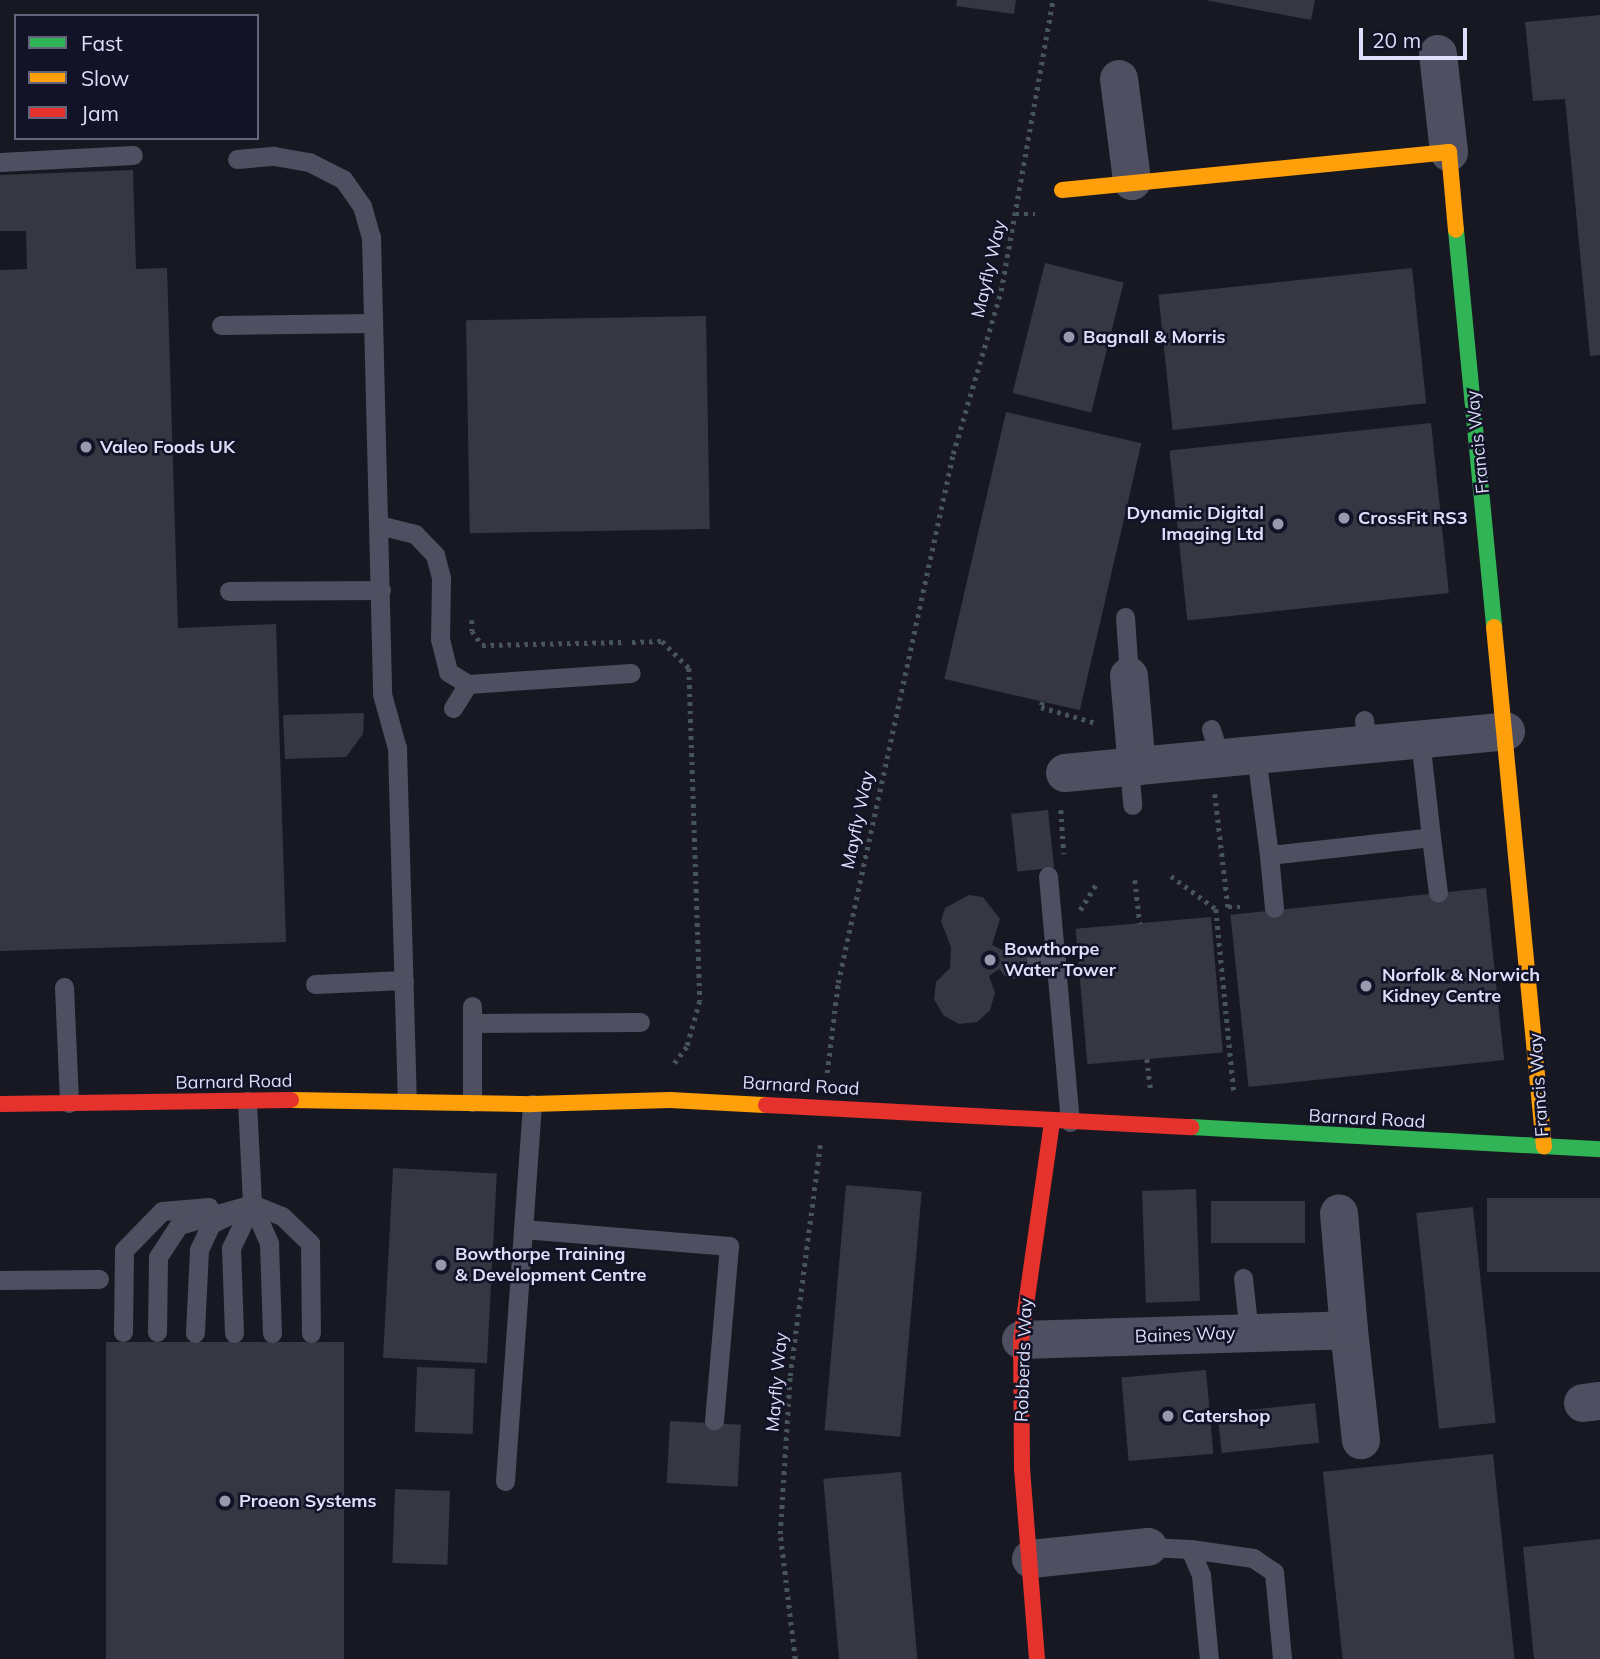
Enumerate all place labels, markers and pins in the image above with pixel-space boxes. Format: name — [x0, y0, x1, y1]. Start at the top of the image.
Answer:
place label: Bagnall & Morris — [1083, 326, 1226, 348]
marker: Bagnall & Morris — [1061, 329, 1077, 345]
place label: Valeo Foods UK — [100, 436, 235, 458]
marker: Valeo Foods UK — [78, 439, 94, 455]
place label: Dynamic Digital Imaging Ltd — [1127, 503, 1264, 546]
place label: CrossFit RS3 — [1358, 507, 1468, 529]
marker: CrossFit RS3 — [1336, 510, 1352, 526]
marker: Dynamic Digital Imaging Ltd — [1270, 516, 1286, 532]
place label: Bowthorpe Water Tower — [1004, 939, 1116, 982]
marker: Bowthorpe Water Tower — [982, 952, 998, 968]
place label: Norfolk & Norwich Kidney Centre — [1382, 965, 1540, 1007]
marker: Norfolk & Norwich Kidney Centre — [1356, 976, 1376, 996]
place label: Bowthorpe Training & Development Centre — [455, 1244, 646, 1286]
marker: Bowthorpe Training & Development Centre — [433, 1257, 449, 1273]
place label: Catershop — [1182, 1405, 1270, 1427]
marker: Catershop — [1160, 1408, 1176, 1424]
place label: Proeon Systems — [239, 1490, 376, 1512]
marker: Proeon Systems — [217, 1493, 233, 1509]

